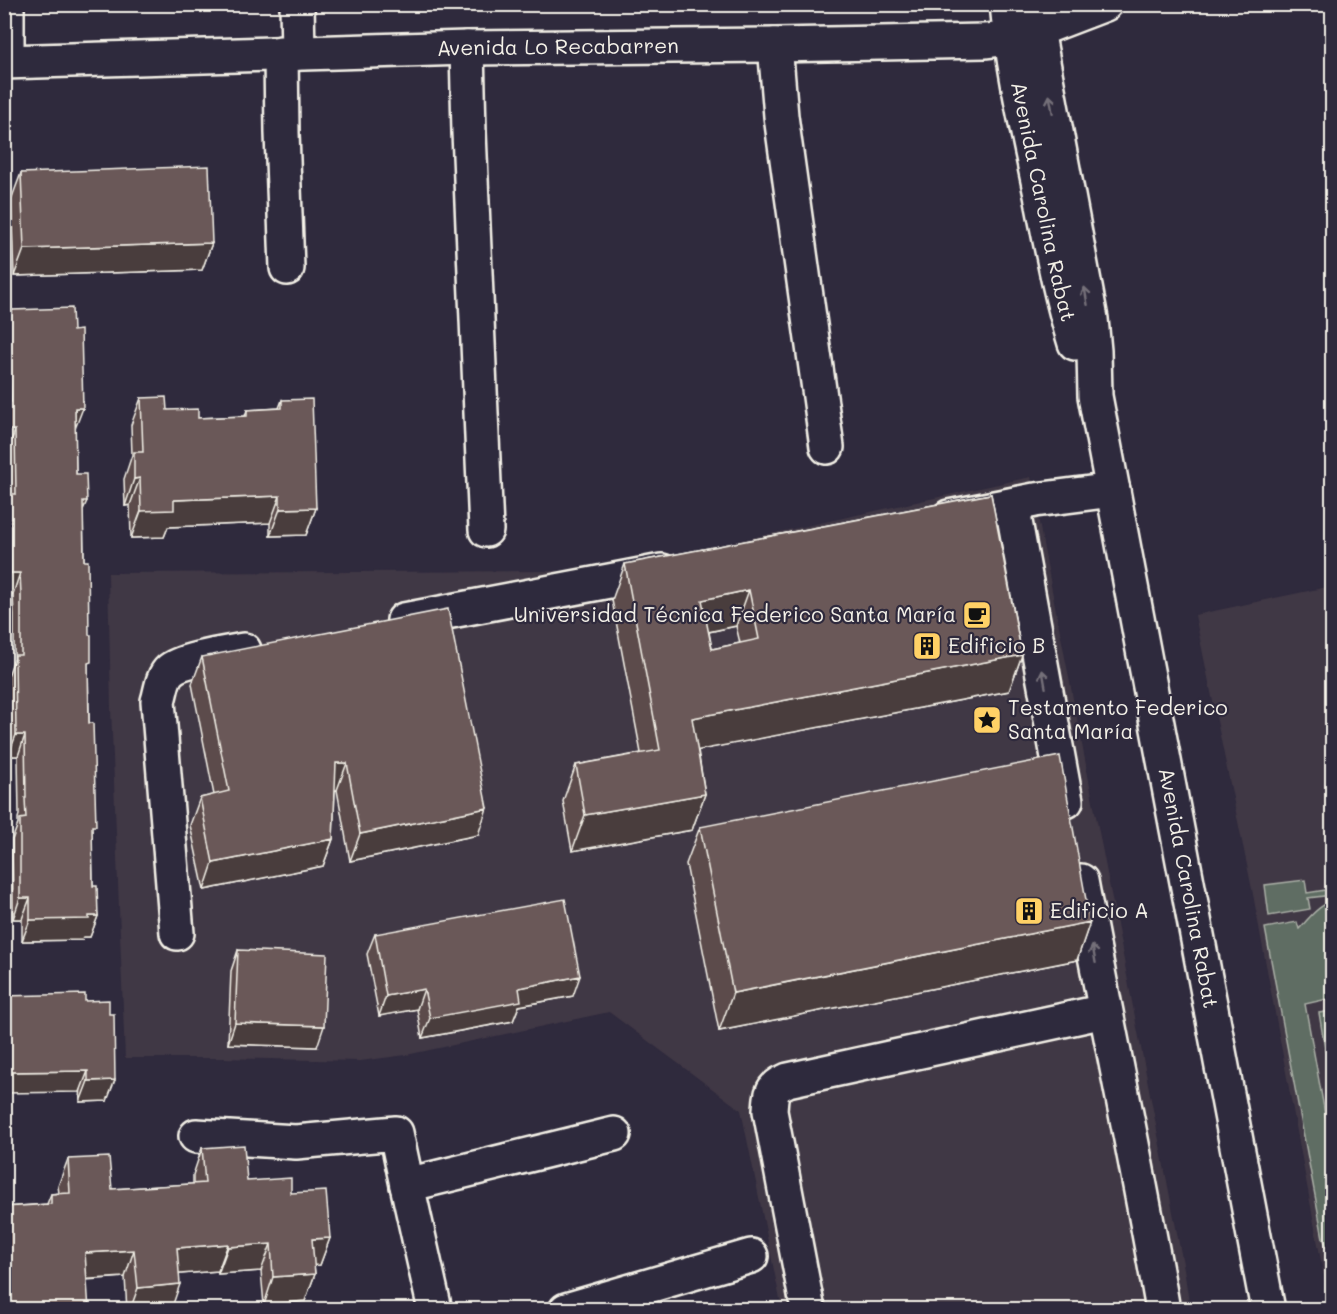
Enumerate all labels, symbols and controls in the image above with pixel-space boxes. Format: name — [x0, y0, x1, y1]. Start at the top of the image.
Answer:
street label: Avenida Lo Recabarren — [436, 31, 679, 61]
street label: Avenida Carolina Rabat — [1006, 79, 1083, 324]
one-way arrow — [1045, 95, 1056, 114]
one-way arrow — [1080, 286, 1091, 306]
cafe icon: Universidad Técnica Federico Santa María — [961, 599, 993, 631]
place label: Universidad Técnica Federico Santa María — [514, 600, 956, 627]
building icon: Edificio B — [911, 630, 943, 662]
place label: Edificio B — [948, 631, 1045, 658]
one-way arrow — [1038, 670, 1049, 690]
place label: Testamento Federico Santa María — [1008, 693, 1228, 744]
place icon: Testamento Federico Santa María — [971, 704, 1003, 736]
street label: Avenida Carolina Rabat — [1154, 765, 1226, 1010]
building icon: Edificio A — [1013, 895, 1045, 927]
place label: Edificio A — [1050, 896, 1149, 923]
one-way arrow — [1089, 944, 1100, 964]

